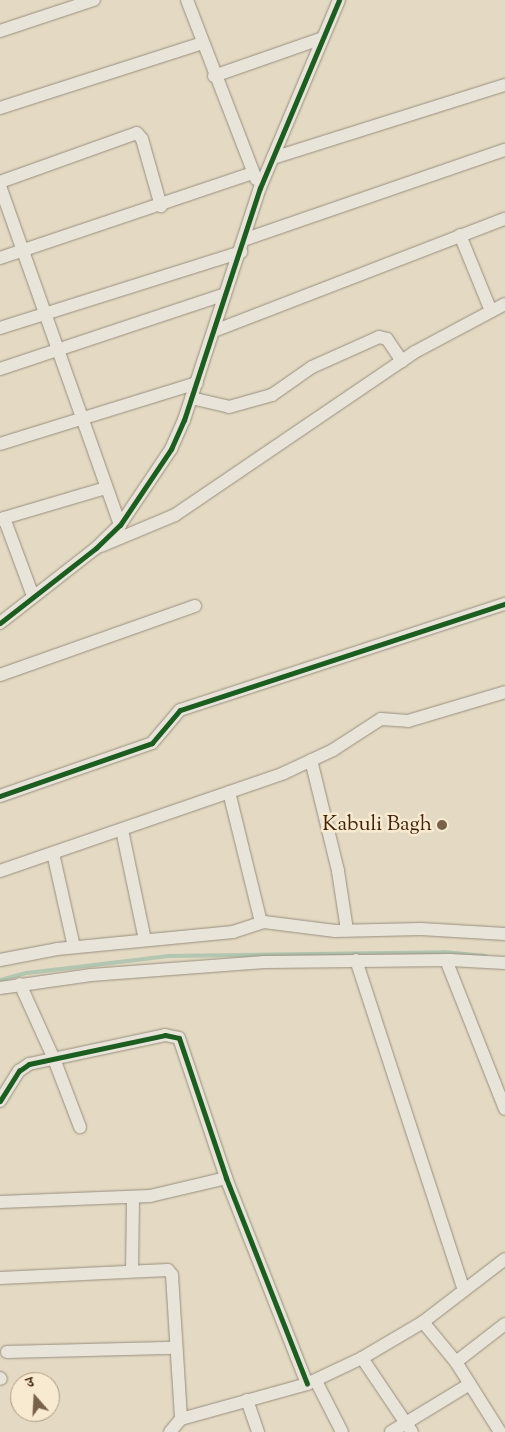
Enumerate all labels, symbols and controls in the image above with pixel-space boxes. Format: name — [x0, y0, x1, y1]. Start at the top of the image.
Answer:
place label: Kabuli Bagh — [322, 812, 432, 838]
marker: Kabuli Bagh — [436, 819, 448, 831]
north arrow — [10, 1372, 60, 1422]
text: उ — [24, 1373, 37, 1394]

